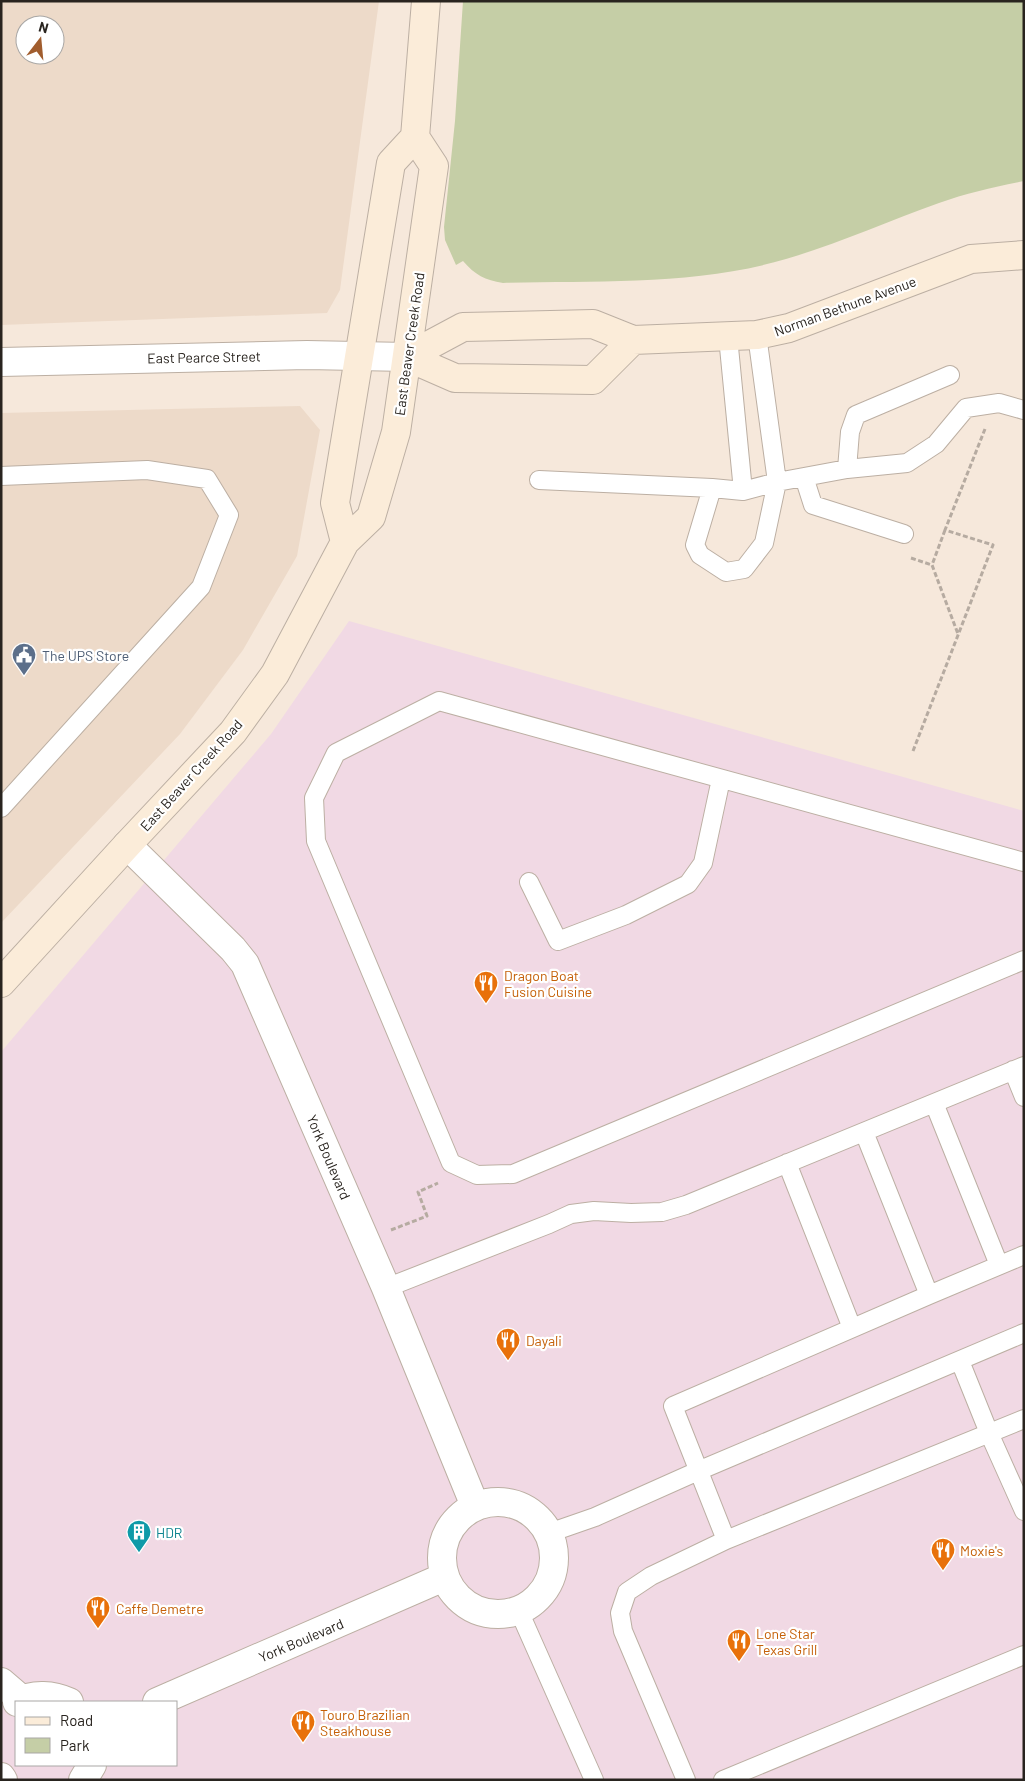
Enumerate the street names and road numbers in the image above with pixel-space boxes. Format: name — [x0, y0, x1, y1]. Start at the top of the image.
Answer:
street label: East Beaver Creek Road — [391, 271, 427, 417]
street label: Norman Bethune Avenue — [772, 272, 918, 340]
street label: East Pearce Street — [147, 348, 261, 366]
street label: East Beaver Creek Road — [136, 716, 246, 834]
street label: York Boulevard — [304, 1112, 354, 1202]
street label: York Boulevard — [256, 1615, 346, 1665]

